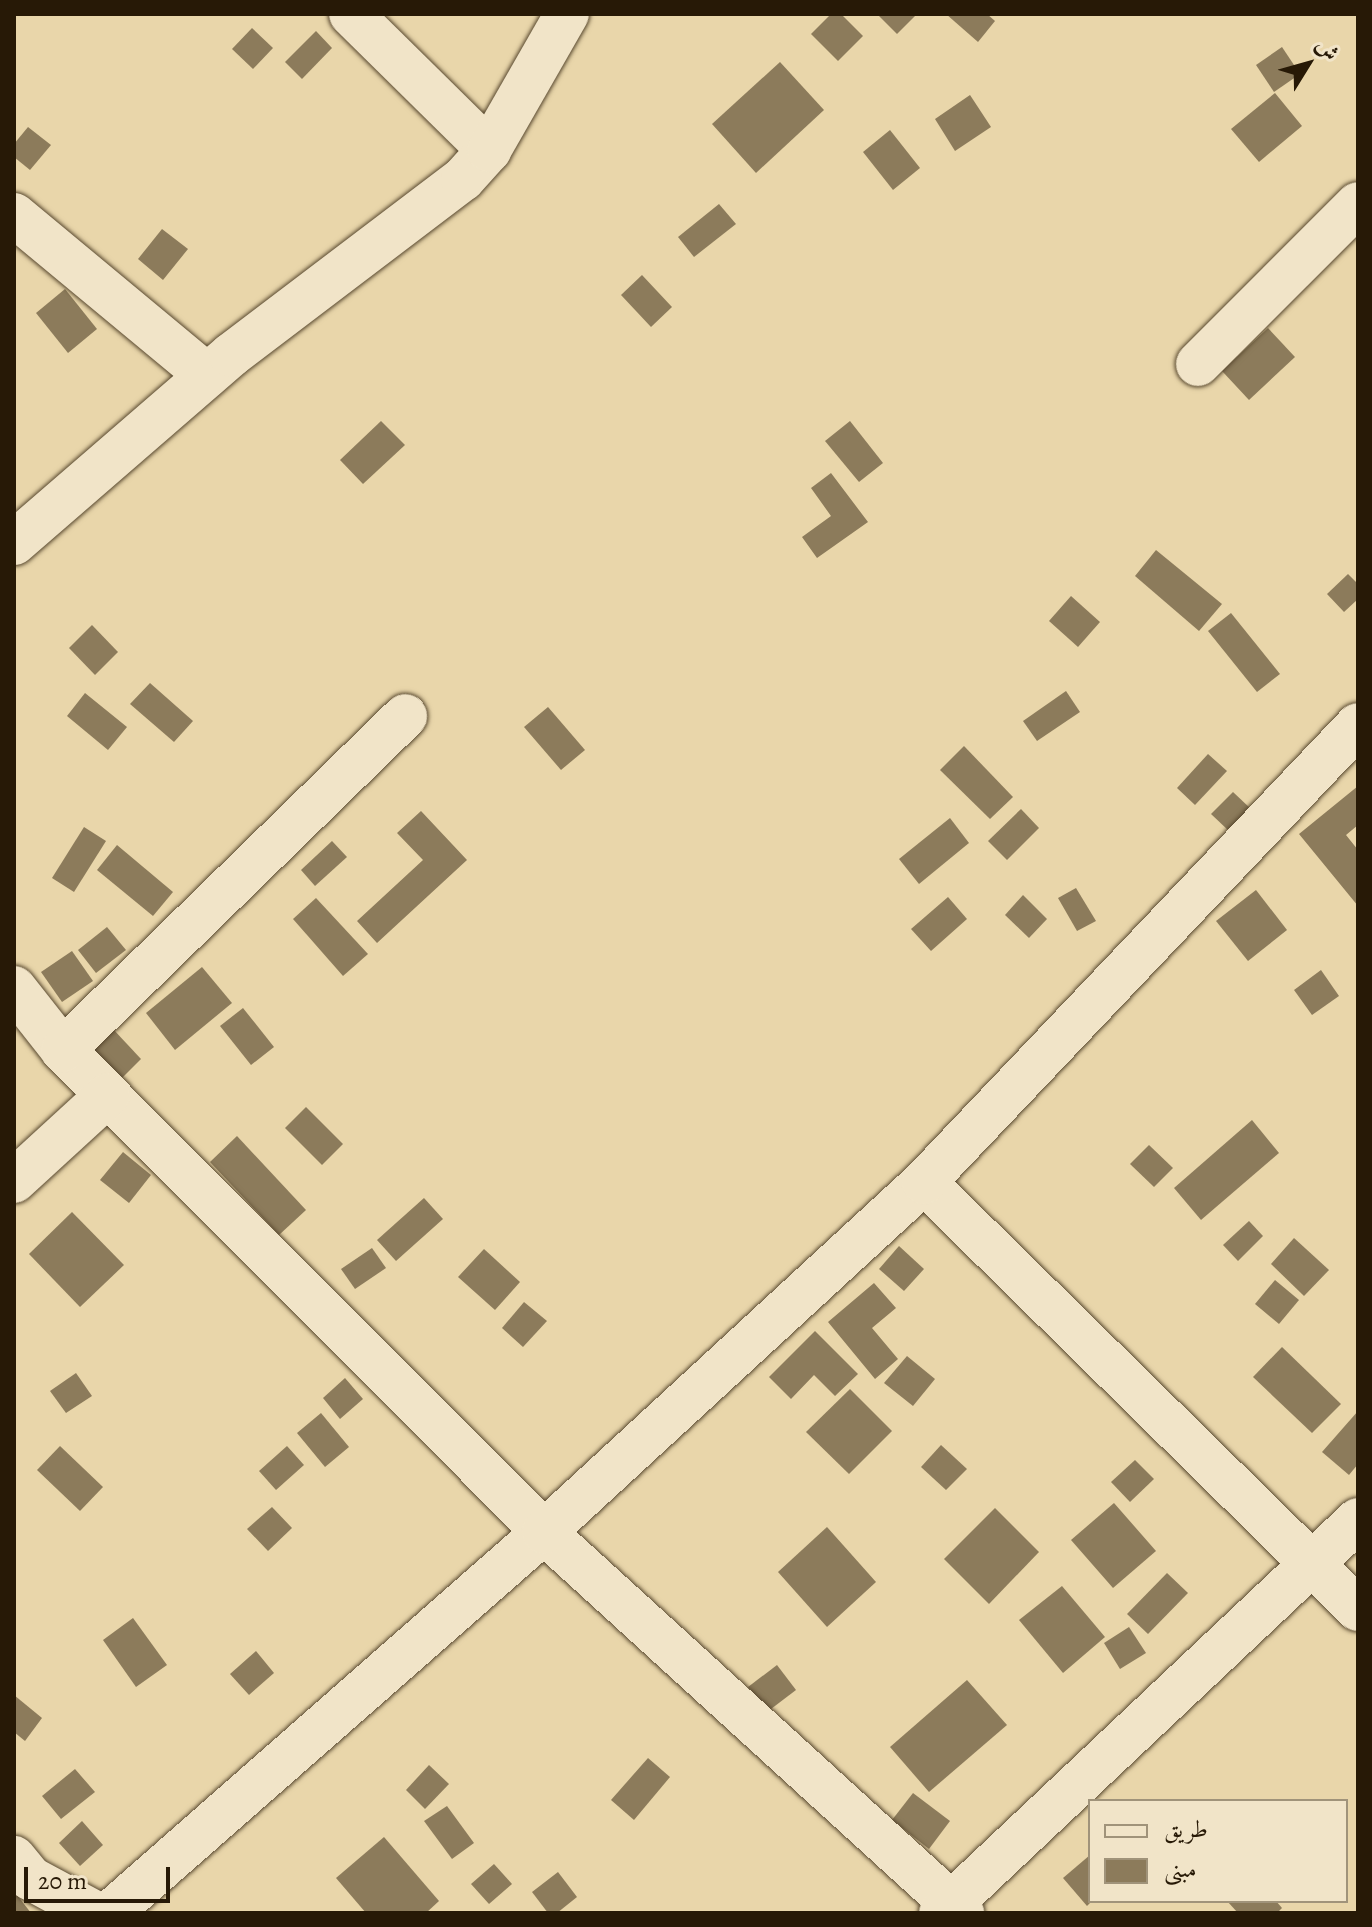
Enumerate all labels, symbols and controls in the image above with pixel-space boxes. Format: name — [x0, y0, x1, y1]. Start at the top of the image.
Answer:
north arrow — [1268, 24, 1348, 104]
text: ش — [1309, 32, 1346, 67]
legend — [1088, 1799, 1348, 1903]
text: طريق — [1164, 1813, 1208, 1845]
scale bar — [28, 1851, 174, 1901]
text: مبنى — [1164, 1853, 1197, 1885]
text: 20 m — [38, 1865, 87, 1897]

